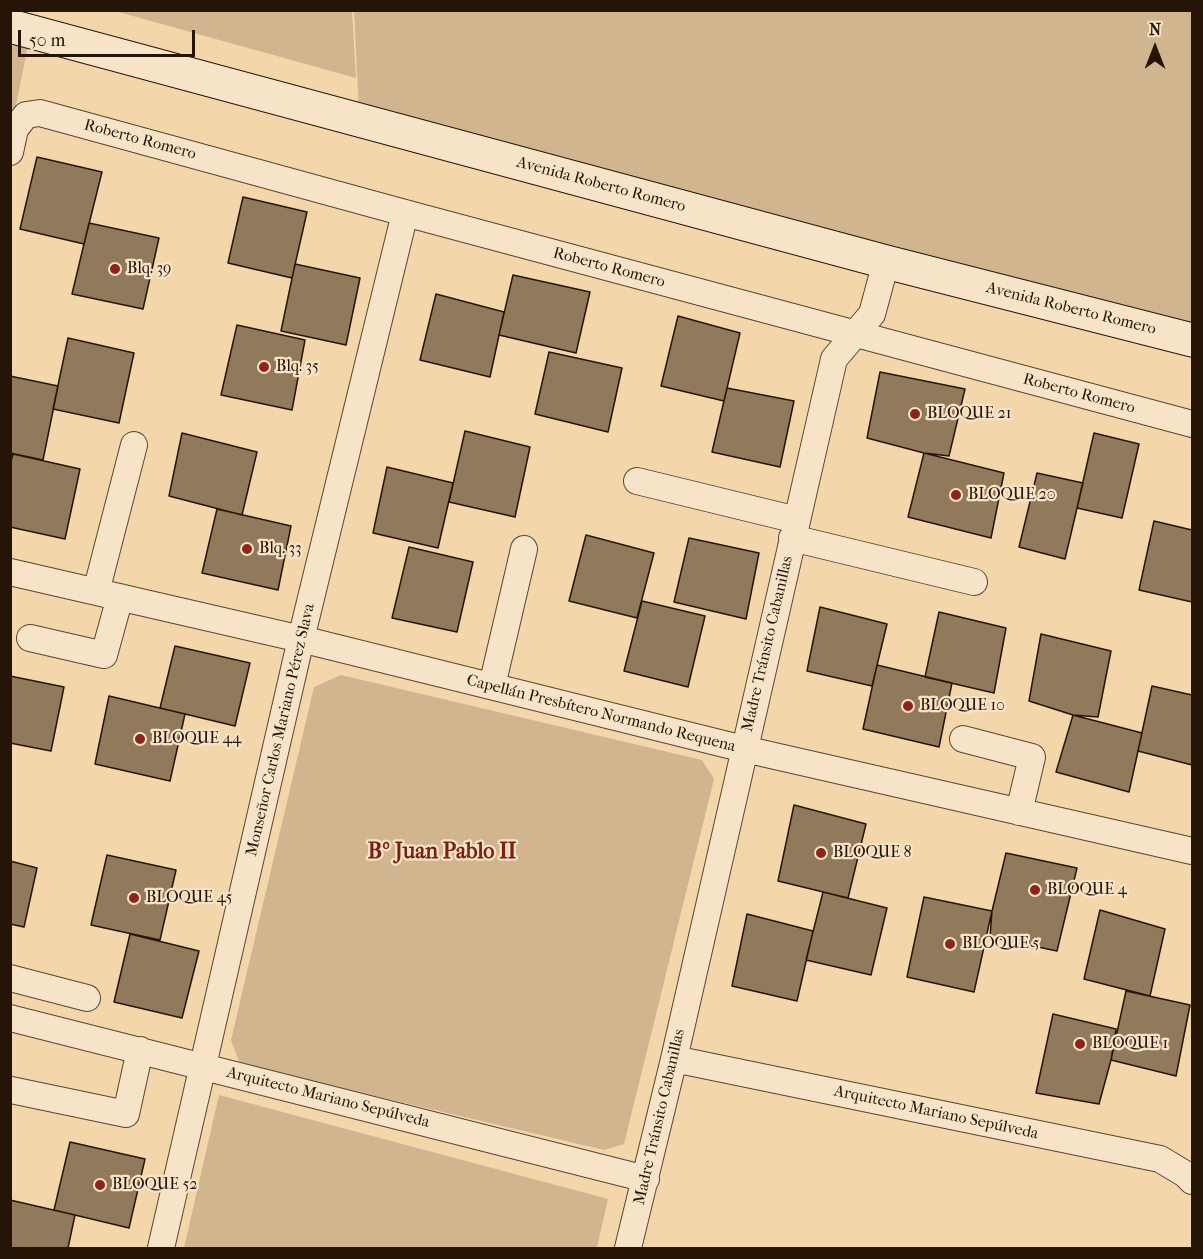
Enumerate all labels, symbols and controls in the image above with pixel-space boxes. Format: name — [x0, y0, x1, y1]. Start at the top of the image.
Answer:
scale bar — [21, 18, 198, 56]
north arrow — [1125, 18, 1185, 78]
text: N — [1149, 20, 1161, 39]
text: 50 m — [29, 30, 65, 51]
street label: Roberto Romero — [82, 116, 198, 164]
street label: Avenida Roberto Romero — [514, 153, 688, 217]
street label: Roberto Romero — [551, 244, 667, 292]
place label: Blq. 39 — [127, 259, 171, 279]
marker: Blq. 39 — [108, 262, 122, 276]
street label: Avenida Roberto Romero — [984, 279, 1158, 339]
place label: Blq. 35 — [276, 357, 319, 377]
marker: Blq. 35 — [257, 360, 271, 374]
street label: Roberto Romero — [1021, 370, 1137, 418]
place label: BLOQUE 21 — [927, 404, 1011, 424]
marker: BLOQUE 21 — [908, 407, 922, 421]
place label: BLOQUE 20 — [968, 485, 1055, 505]
marker: BLOQUE 20 — [949, 488, 963, 502]
place label: Blq. 33 — [259, 539, 302, 559]
marker: Blq. 33 — [240, 542, 254, 556]
street label: Madre Tránsito Cabanillas — [738, 554, 798, 734]
street label: Monseñor Carlos Mariano Pérez Slava — [243, 602, 319, 858]
street label: Capellán Presbítero Normando Requena — [464, 671, 738, 757]
place label: BLOQUE 10 — [920, 696, 1005, 716]
marker: BLOQUE 10 — [901, 699, 915, 713]
place label: BLOQUE 44 — [152, 729, 241, 749]
marker: BLOQUE 44 — [133, 732, 147, 746]
district label: Bº Juan Pablo II — [368, 840, 516, 866]
place label: BLOQUE 8 — [833, 843, 911, 863]
marker: BLOQUE 8 — [814, 846, 828, 860]
place label: BLOQUE 4 — [1047, 880, 1127, 900]
marker: BLOQUE 4 — [1028, 883, 1042, 897]
place label: BLOQUE 45 — [146, 888, 232, 908]
marker: BLOQUE 45 — [127, 891, 141, 905]
place label: BLOQUE 5 — [962, 934, 1039, 954]
marker: BLOQUE 5 — [943, 937, 957, 951]
street label: Madre Tránsito Cabanillas — [630, 1027, 690, 1207]
place label: BLOQUE 1 — [1092, 1034, 1168, 1054]
marker: BLOQUE 1 — [1073, 1037, 1087, 1051]
street label: Arquitecto Mariano Sepúlveda — [225, 1063, 431, 1133]
street label: Arquitecto Mariano Sepúlveda — [832, 1082, 1040, 1144]
place label: BLOQUE 52 — [112, 1175, 198, 1195]
marker: BLOQUE 52 — [93, 1178, 107, 1192]

